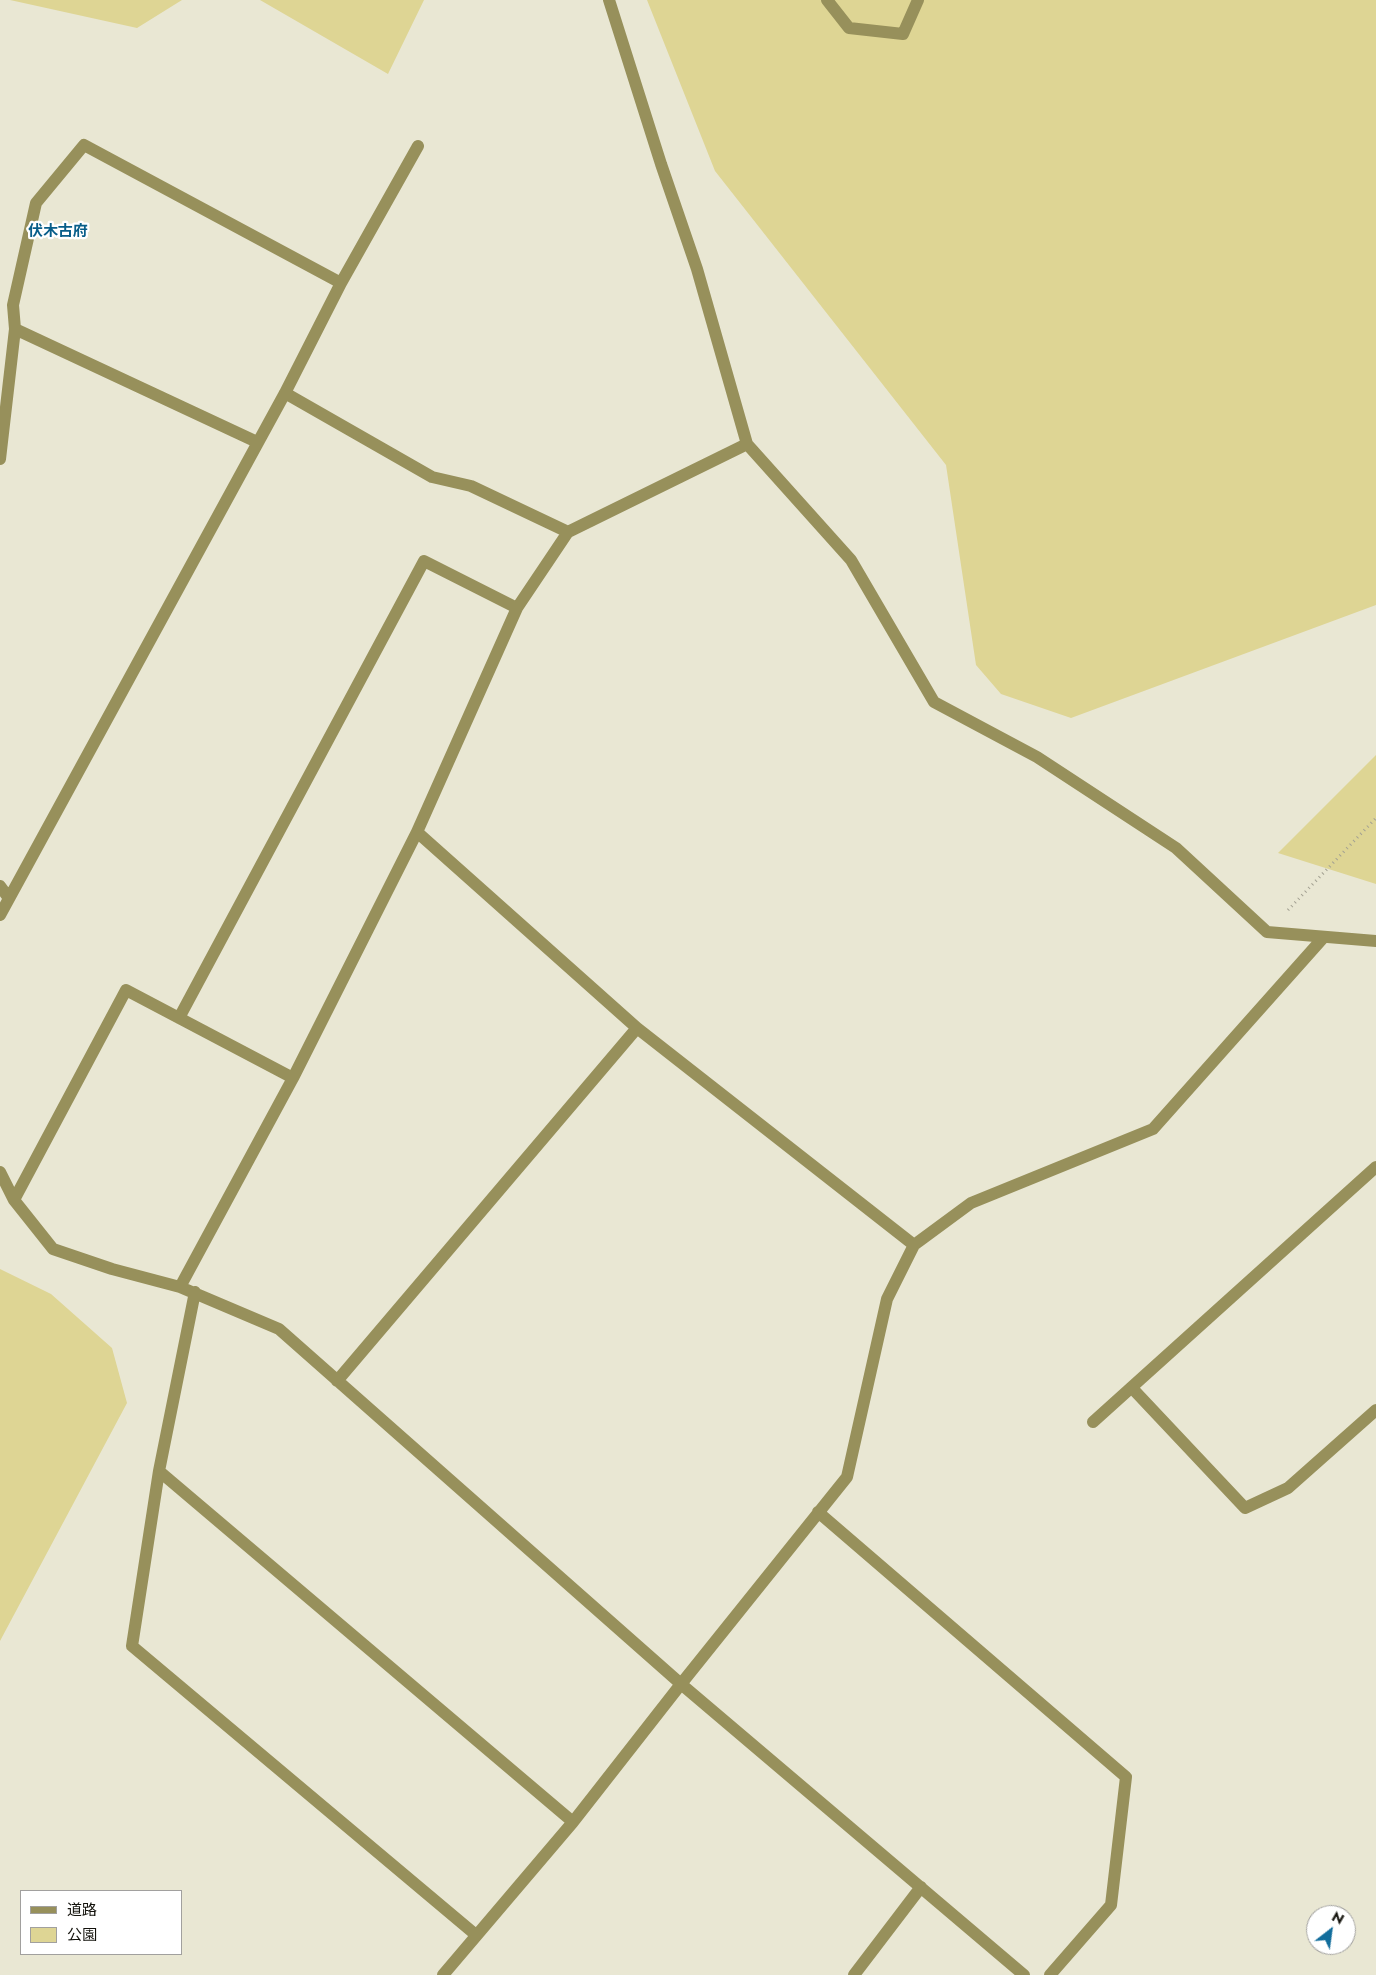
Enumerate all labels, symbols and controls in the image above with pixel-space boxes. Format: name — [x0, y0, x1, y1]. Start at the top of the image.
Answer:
district label: 伏木古府 — [28, 223, 88, 241]
legend — [20, 1890, 182, 1955]
text: 道路 — [67, 1899, 97, 1921]
north arrow — [1306, 1905, 1356, 1955]
text: N — [1328, 1906, 1348, 1929]
text: 公園 — [67, 1924, 97, 1946]

